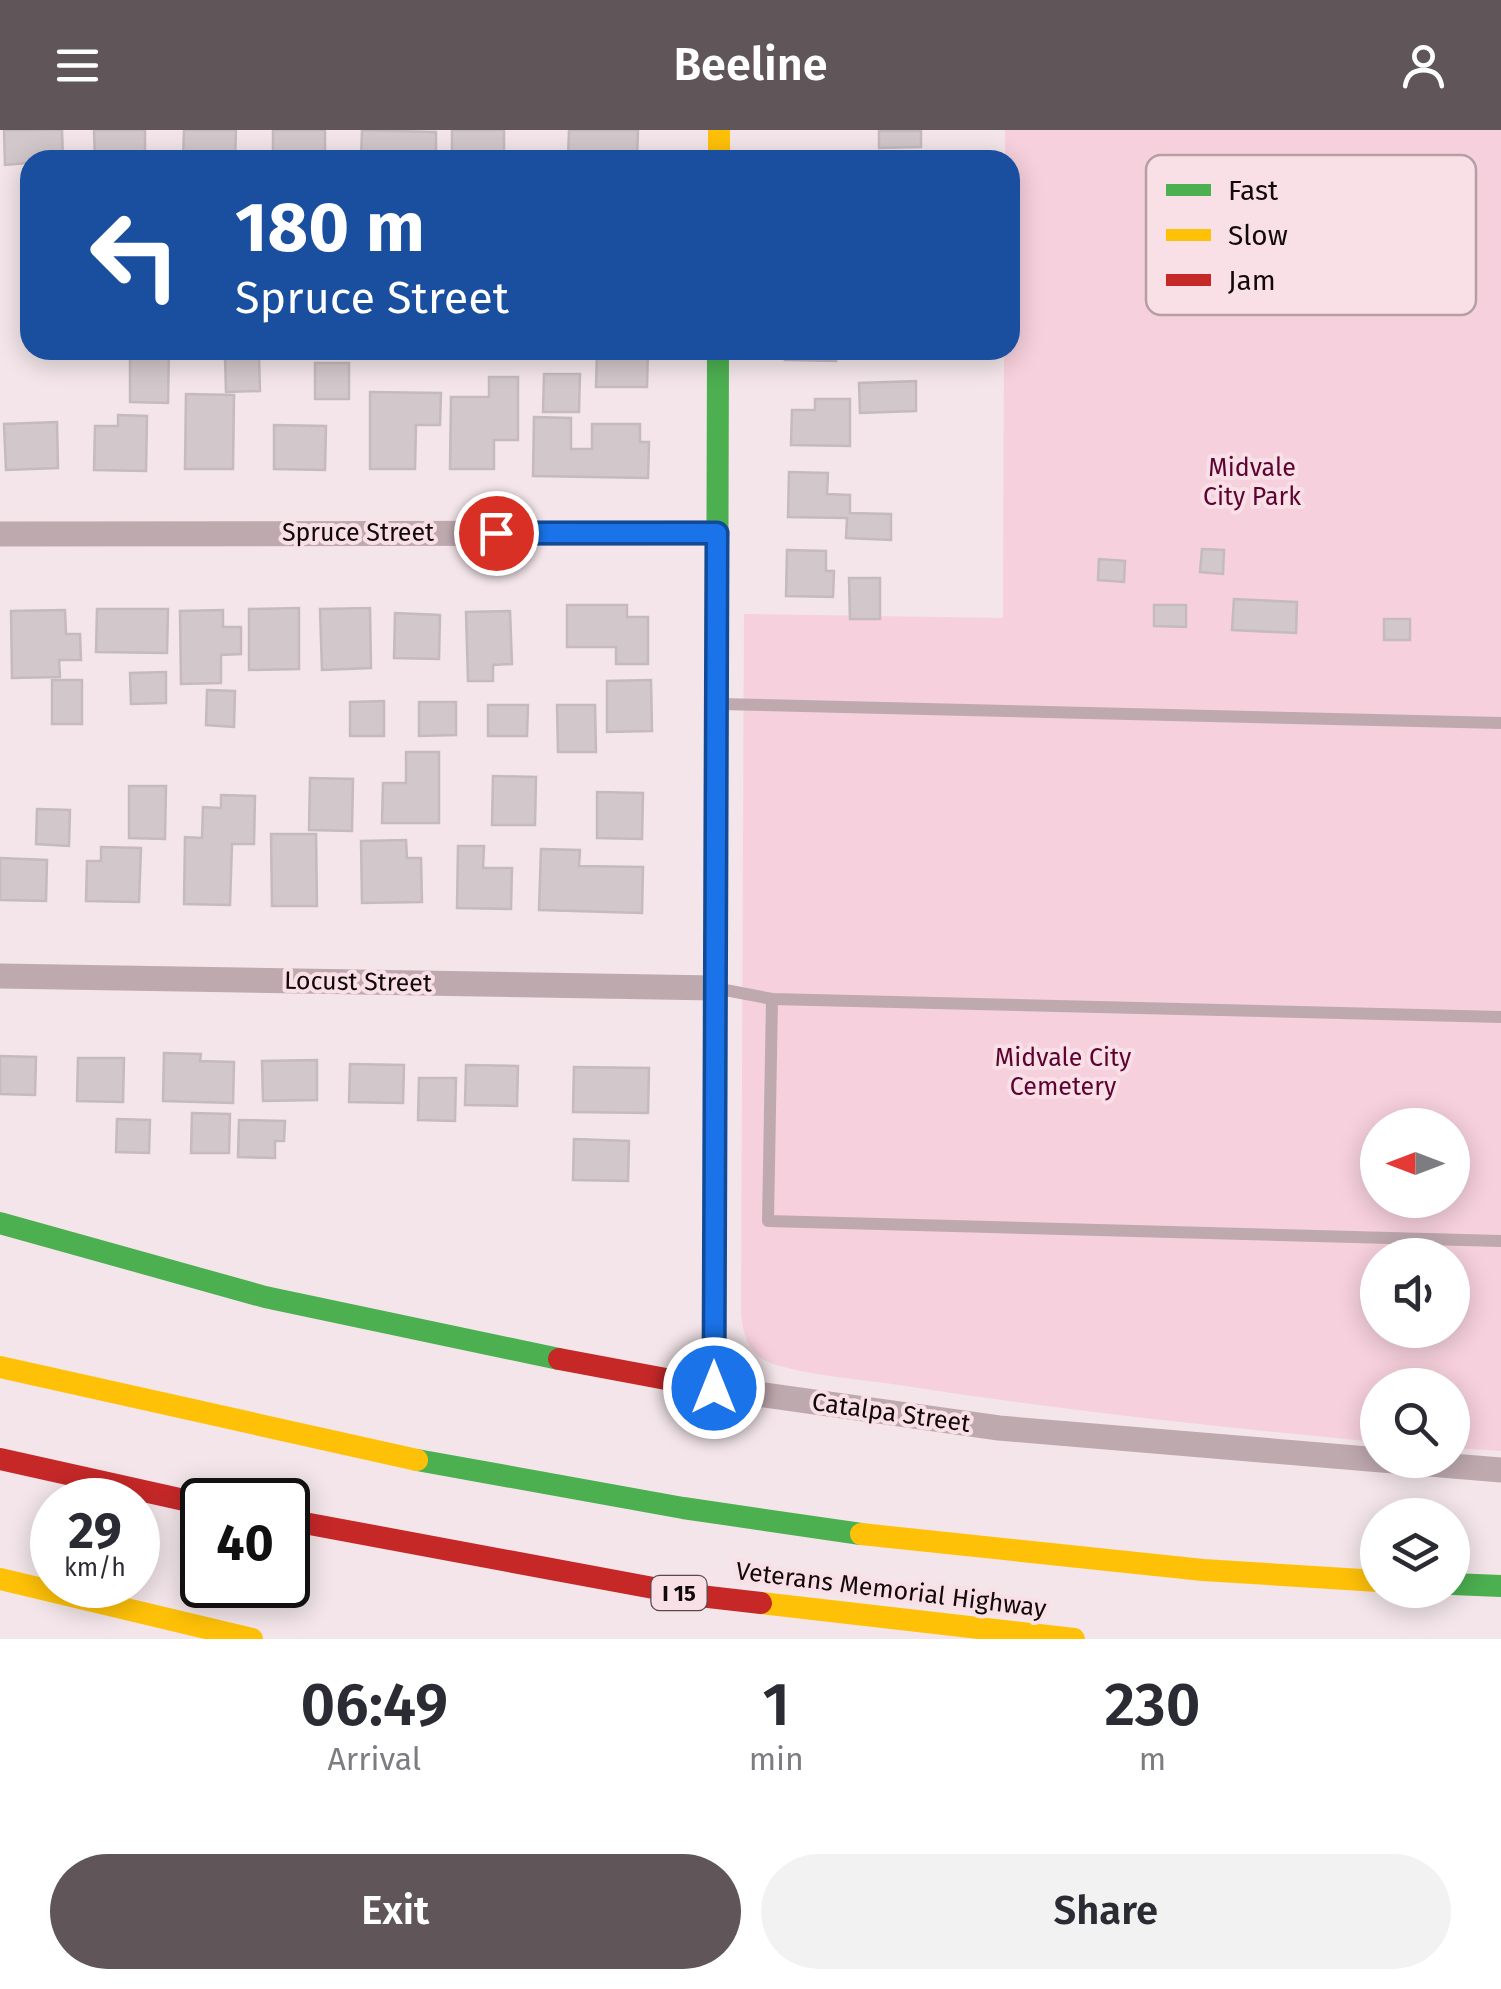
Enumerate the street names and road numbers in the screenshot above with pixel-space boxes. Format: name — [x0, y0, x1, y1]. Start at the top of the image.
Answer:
street label: Spruce Street — [282, 518, 435, 548]
street label: Locust Street — [284, 966, 433, 998]
street label: Catalpa Street — [810, 1387, 973, 1439]
street label: Veterans Memorial Highway — [734, 1556, 1049, 1624]
road number: I 15 — [652, 1576, 706, 1610]

